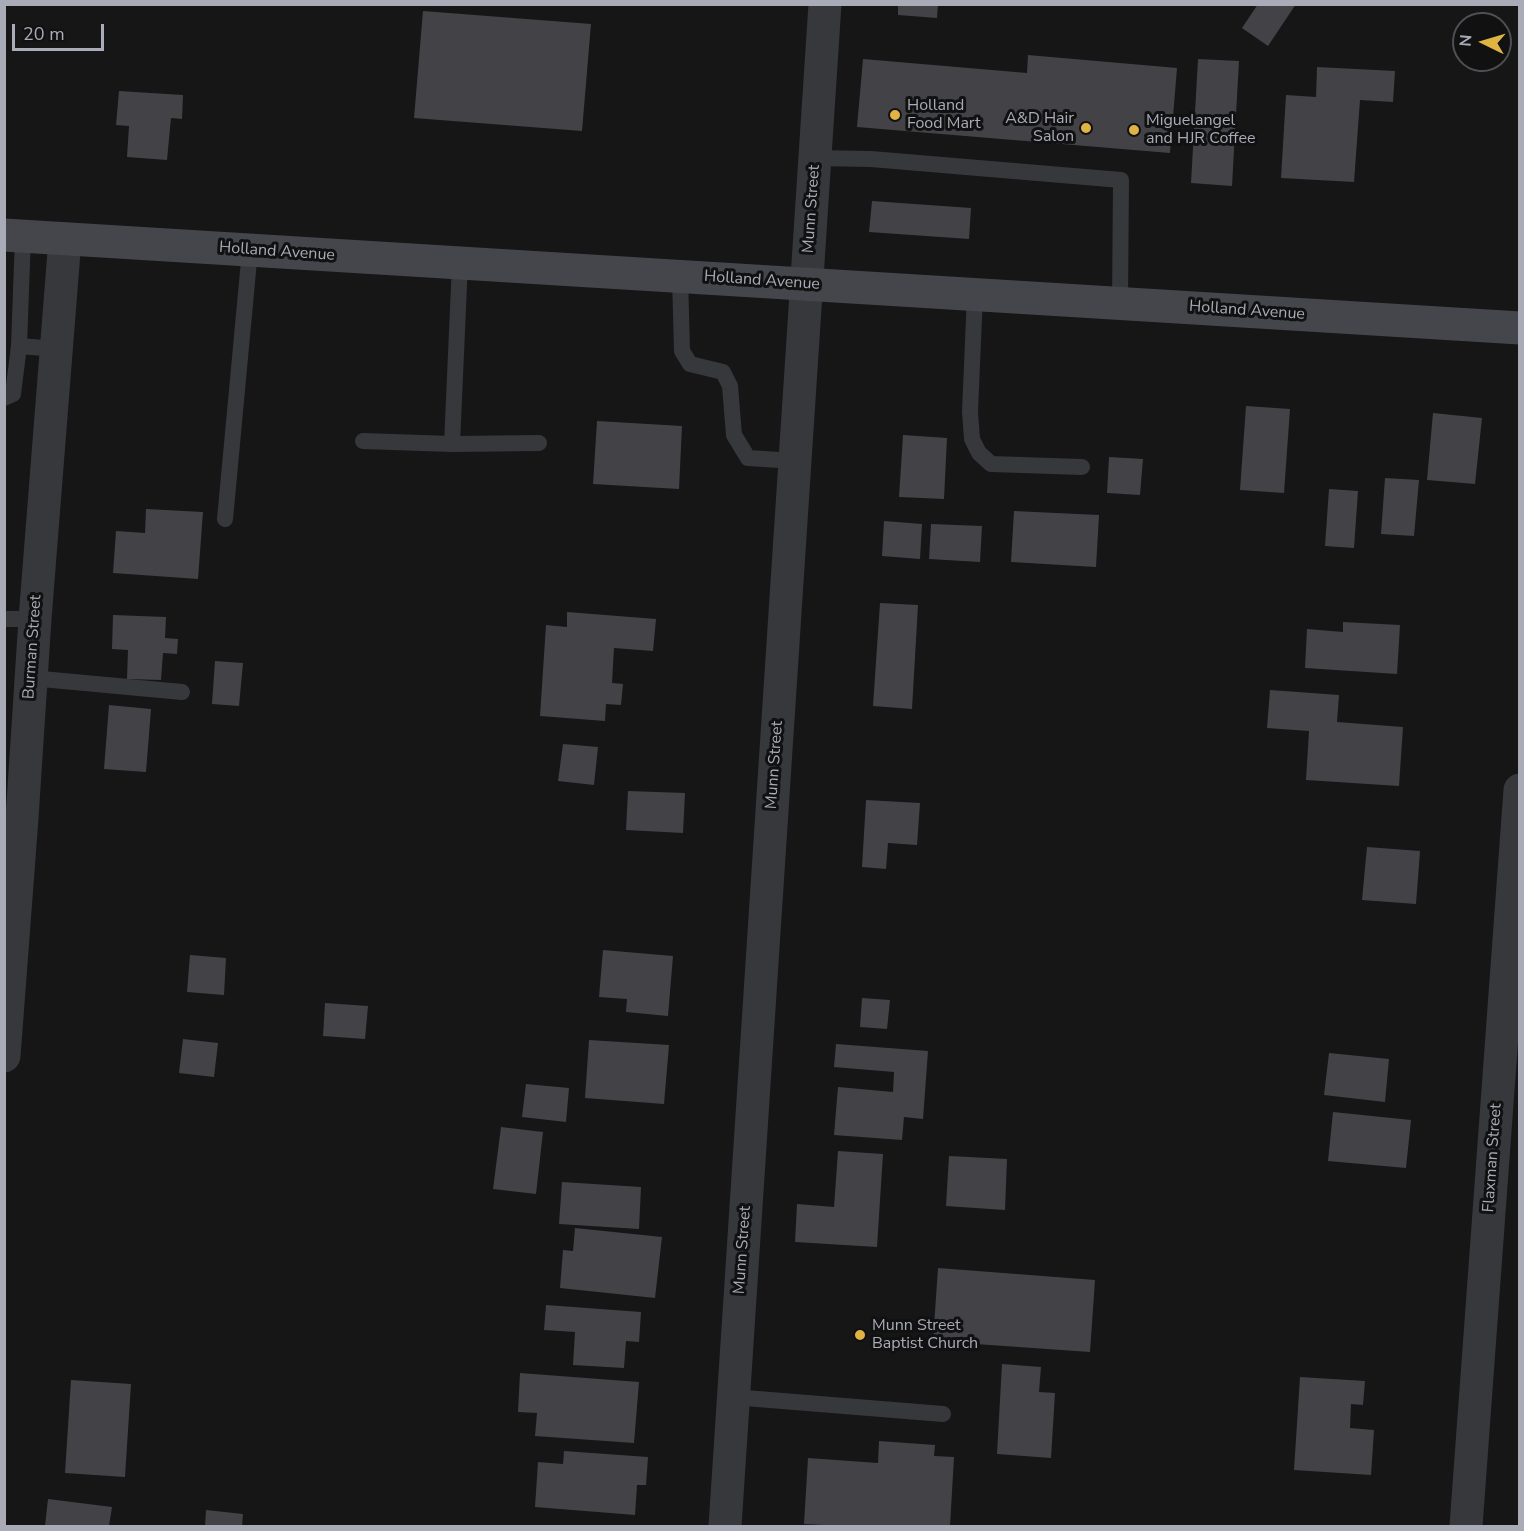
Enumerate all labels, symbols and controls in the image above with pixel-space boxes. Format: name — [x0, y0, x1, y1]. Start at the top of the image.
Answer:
scale bar — [15, 12, 106, 50]
north arrow — [1452, 12, 1512, 72]
text: 20 m — [23, 22, 65, 46]
text: N — [1455, 34, 1478, 48]
place label: Holland Food Mart — [907, 96, 981, 134]
marker: Holland Food Mart — [888, 108, 902, 122]
place label: A&D Hair Salon — [1005, 109, 1074, 147]
place label: Miguelangel and HJR Coffee — [1146, 111, 1255, 149]
marker: A&D Hair Salon — [1079, 121, 1093, 135]
marker: Miguelangel and HJR Coffee — [1127, 123, 1141, 137]
street label: Munn Street — [799, 164, 825, 254]
street label: Holland Avenue — [218, 238, 336, 266]
street label: Holland Avenue — [703, 267, 821, 295]
street label: Holland Avenue — [1188, 297, 1306, 325]
street label: Burman Street — [20, 594, 46, 700]
street label: Munn Street — [762, 720, 788, 810]
street label: Flaxman Street — [1480, 1103, 1506, 1213]
street label: Munn Street — [730, 1205, 756, 1295]
place label: Munn Street Baptist Church — [872, 1316, 978, 1354]
marker: Munn Street Baptist Church — [853, 1328, 867, 1342]

